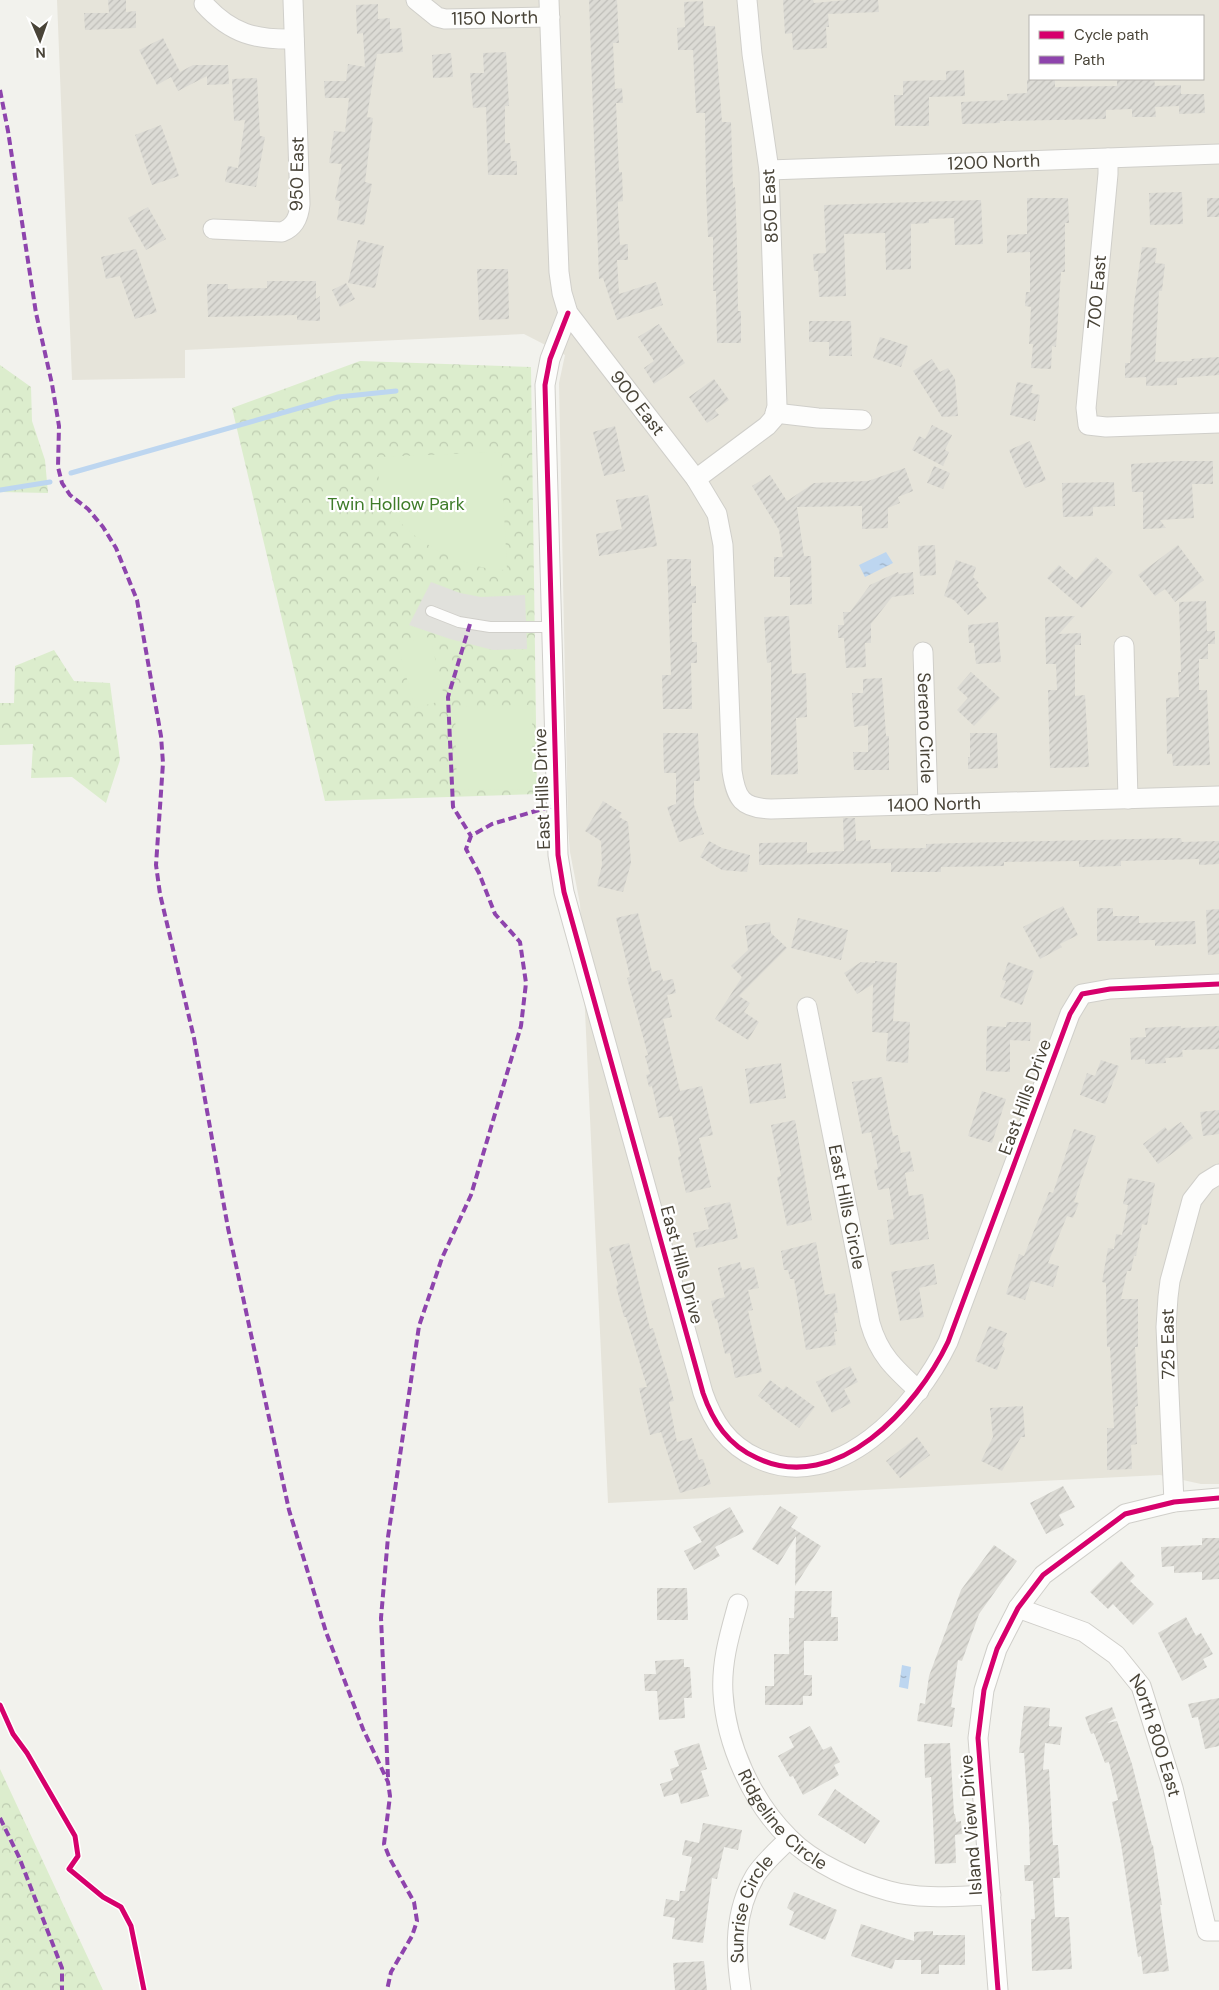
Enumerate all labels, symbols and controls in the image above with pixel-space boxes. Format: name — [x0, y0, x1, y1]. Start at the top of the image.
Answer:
street label: 1150 North — [451, 5, 538, 31]
north arrow — [15, 15, 65, 65]
legend — [1029, 15, 1204, 80]
text: Cycle path — [1074, 25, 1149, 45]
text: N — [35, 44, 46, 62]
text: Path — [1074, 50, 1105, 70]
street label: 950 East — [284, 136, 310, 212]
street label: 1200 North — [947, 148, 1040, 176]
street label: 850 East — [756, 168, 784, 244]
street label: 700 East — [1082, 254, 1112, 330]
street label: 900 East — [605, 365, 670, 441]
park label: Twin Hollow Park — [327, 492, 465, 516]
street label: Sereno Circle — [912, 672, 939, 784]
street label: East Hills Drive — [528, 728, 556, 850]
street label: 1400 North — [887, 791, 981, 818]
street label: East Hills Drive — [993, 1036, 1057, 1158]
street label: East Hills Circle — [823, 1142, 871, 1272]
street label: East Hills Drive — [655, 1203, 709, 1327]
street label: 725 East — [1155, 1308, 1181, 1380]
street label: North 800 East — [1124, 1669, 1187, 1799]
street label: Island View Drive — [954, 1754, 988, 1896]
street label: Ridgeline Circle — [732, 1765, 832, 1876]
street label: Sunrise Circle — [725, 1849, 779, 1964]

